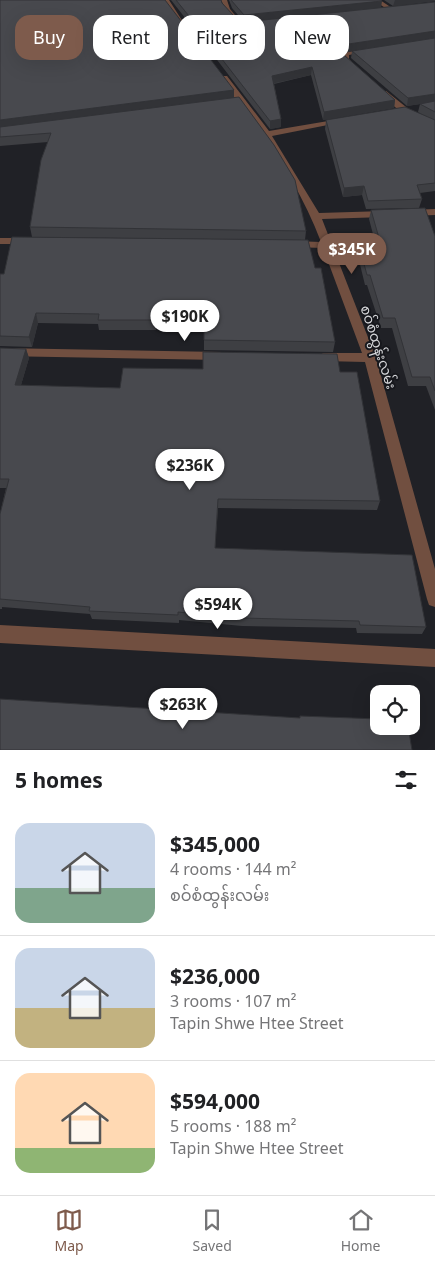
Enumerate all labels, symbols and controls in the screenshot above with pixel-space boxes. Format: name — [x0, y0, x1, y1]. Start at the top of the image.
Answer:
chip: Buy — [15, 15, 83, 60]
chip: Rent — [93, 15, 168, 60]
chip: Filters — [178, 15, 265, 60]
chip: New — [275, 15, 349, 60]
pin: $345K — [317, 232, 387, 275]
text: $345K — [328, 238, 376, 260]
pin: $190K — [150, 300, 220, 342]
street label: စဝ်စံထွန်းလမ်း — [354, 303, 401, 392]
text: $190K — [161, 305, 209, 327]
pin: $236K — [155, 448, 225, 491]
text: $236K — [166, 454, 214, 476]
pin: $594K — [183, 588, 253, 630]
text: $594K — [194, 593, 242, 615]
map controls — [370, 685, 420, 735]
button: locate — [370, 685, 420, 735]
pin: $263K — [148, 688, 218, 730]
text: $263K — [159, 693, 207, 715]
text: 5 homes — [15, 766, 103, 794]
icon: filters — [392, 766, 420, 794]
text: $345,000 — [170, 830, 260, 858]
icon: home — [55, 843, 115, 903]
text: 4 rooms · 144 m² — [170, 858, 296, 880]
text: စဝ်စံထွန်းလမ်း — [170, 884, 269, 906]
text: $236,000 — [170, 962, 260, 990]
icon: home — [55, 968, 115, 1028]
text: 3 rooms · 107 m² — [170, 990, 296, 1012]
text: Tapin Shwe Htee Street — [170, 1012, 344, 1034]
text: $594,000 — [170, 1087, 260, 1115]
icon: home — [55, 1093, 115, 1153]
text: 5 rooms · 188 m² — [170, 1115, 296, 1137]
text: Tapin Shwe Htee Street — [170, 1137, 344, 1159]
tab: Map — [54, 1206, 84, 1255]
tab: Saved — [193, 1206, 232, 1255]
tab: Home — [341, 1206, 381, 1255]

